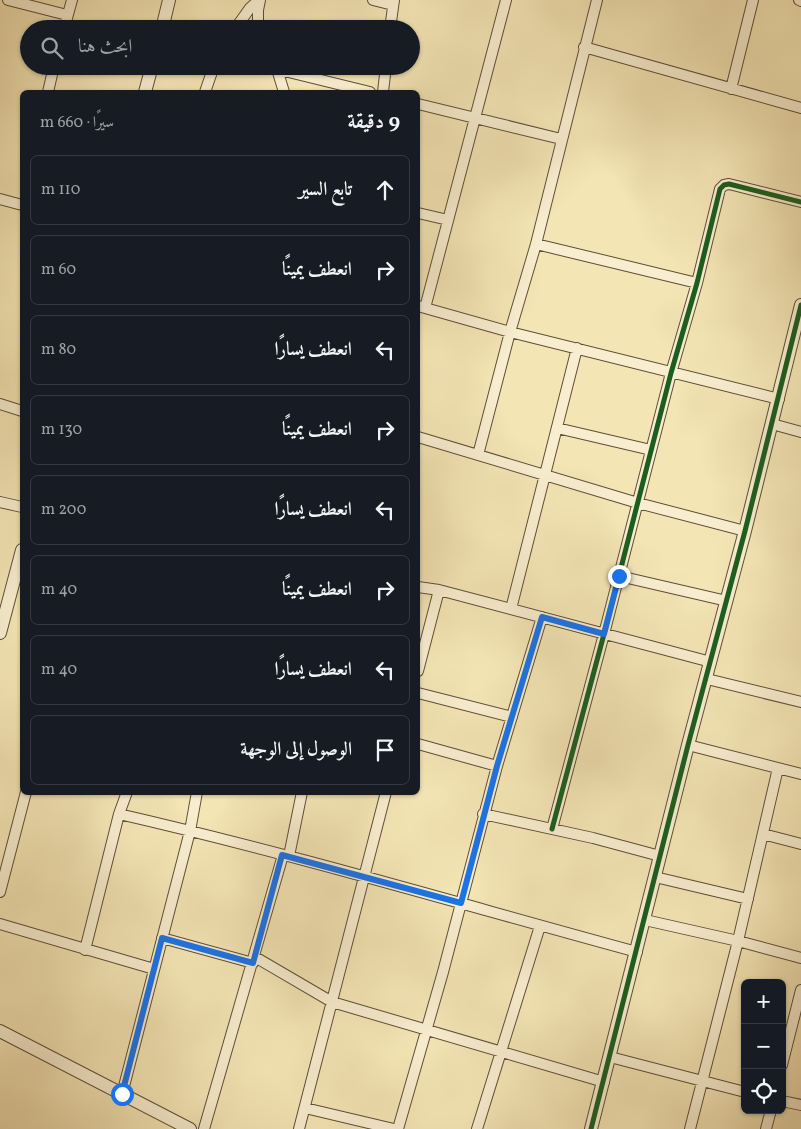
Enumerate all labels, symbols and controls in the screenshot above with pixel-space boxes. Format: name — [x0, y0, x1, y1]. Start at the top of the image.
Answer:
search box — [20, 20, 420, 75]
icon: search — [38, 34, 66, 62]
text: ابحث هنا — [78, 34, 132, 60]
text: 9 دقيقة — [348, 108, 400, 137]
text: سيرًا · 660 m — [40, 112, 114, 134]
icon: ahead — [371, 176, 399, 204]
text: تابع السير — [299, 177, 352, 203]
text: 110 m — [41, 179, 80, 201]
icon: right — [371, 256, 399, 284]
text: انعطف يمينًا — [282, 257, 352, 283]
text: 60 m — [41, 259, 76, 281]
icon: left — [371, 336, 399, 364]
text: انعطف يسارًا — [274, 337, 352, 363]
text: 80 m — [41, 339, 76, 361]
icon: right — [371, 416, 399, 444]
text: انعطف يمينًا — [282, 417, 352, 443]
text: 130 m — [41, 419, 82, 441]
icon: left — [371, 496, 399, 524]
text: انعطف يسارًا — [274, 497, 352, 523]
text: 200 m — [41, 499, 86, 521]
route end — [608, 565, 631, 588]
icon: right — [371, 576, 399, 604]
text: انعطف يمينًا — [282, 577, 352, 603]
text: 40 m — [41, 579, 77, 601]
icon: left — [371, 656, 399, 684]
text: انعطف يسارًا — [274, 657, 352, 683]
text: 40 m — [41, 659, 77, 681]
icon: arrive — [371, 736, 399, 764]
text: الوصول إلى الوجهة — [240, 737, 352, 763]
map controls — [741, 979, 786, 1114]
button: + — [741, 979, 786, 1024]
button: − — [741, 1024, 786, 1069]
button: locate — [741, 1069, 786, 1114]
route start — [111, 1083, 134, 1106]

